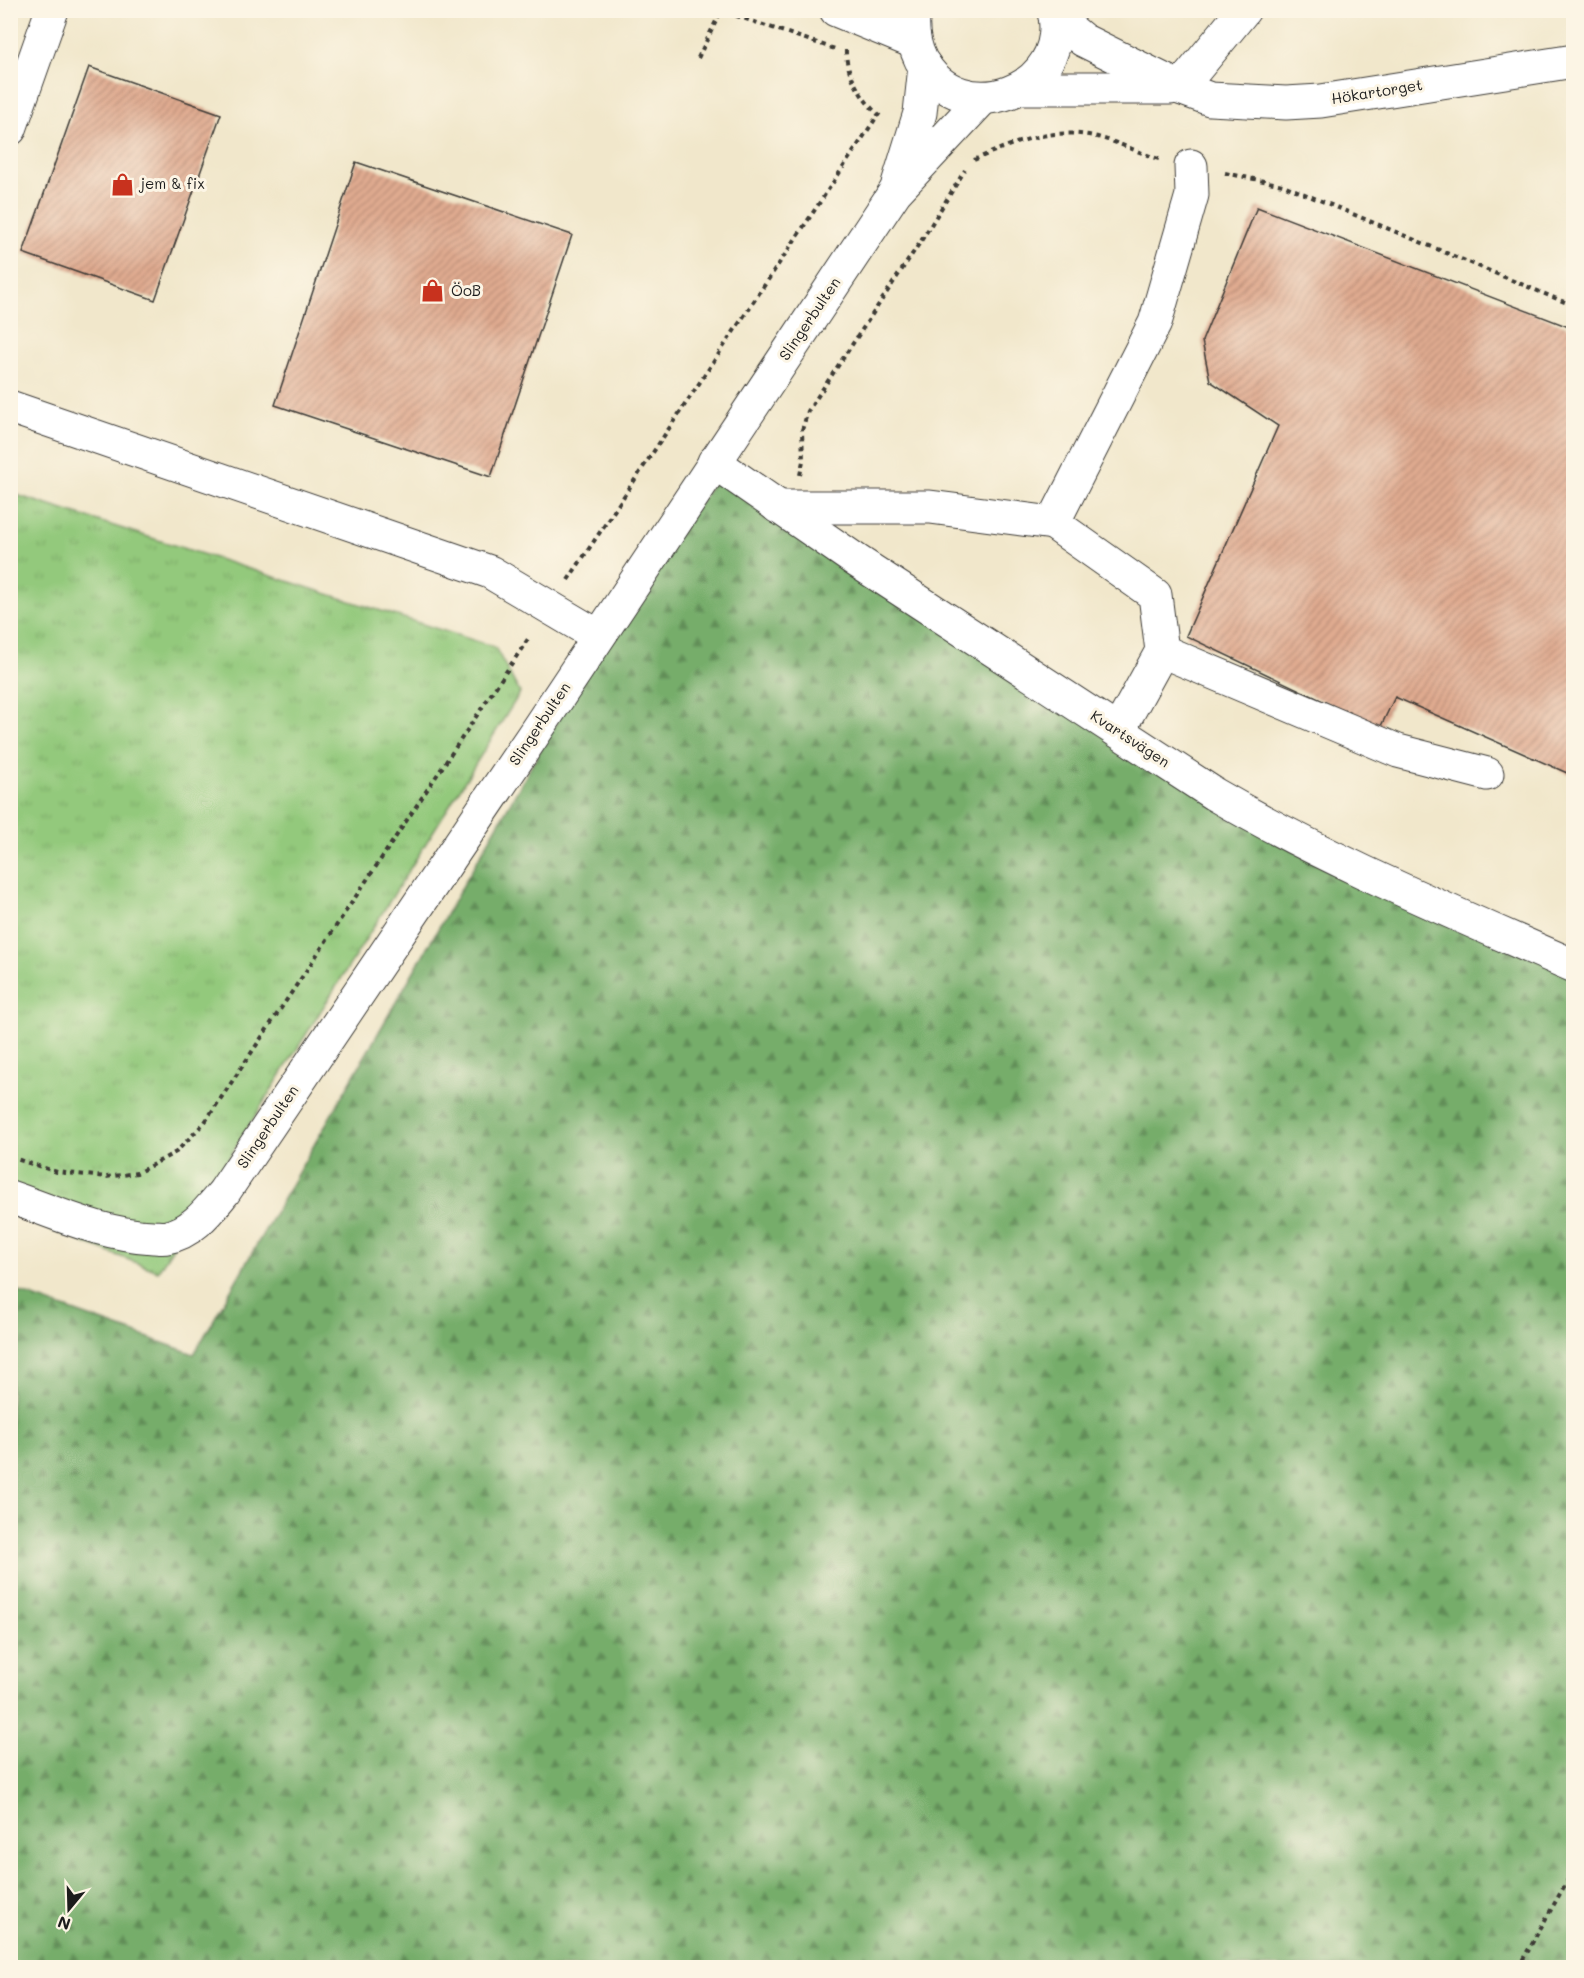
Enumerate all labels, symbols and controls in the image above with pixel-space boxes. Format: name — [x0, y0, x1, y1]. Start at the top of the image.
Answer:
street label: Hökartorget — [1330, 74, 1424, 108]
shop icon: jem & fix — [109, 171, 135, 197]
place label: jem & fix — [138, 173, 205, 193]
street label: Slingerbulten — [774, 273, 844, 364]
shop icon: ÖoB — [420, 278, 446, 304]
place label: ÖoB — [451, 280, 481, 300]
street label: Slingerbulten — [504, 678, 574, 769]
street label: Kvartsvägen — [1087, 705, 1174, 771]
street label: Slingerbulten — [232, 1081, 302, 1172]
north arrow — [39, 1879, 99, 1939]
text: N — [55, 1912, 73, 1936]

